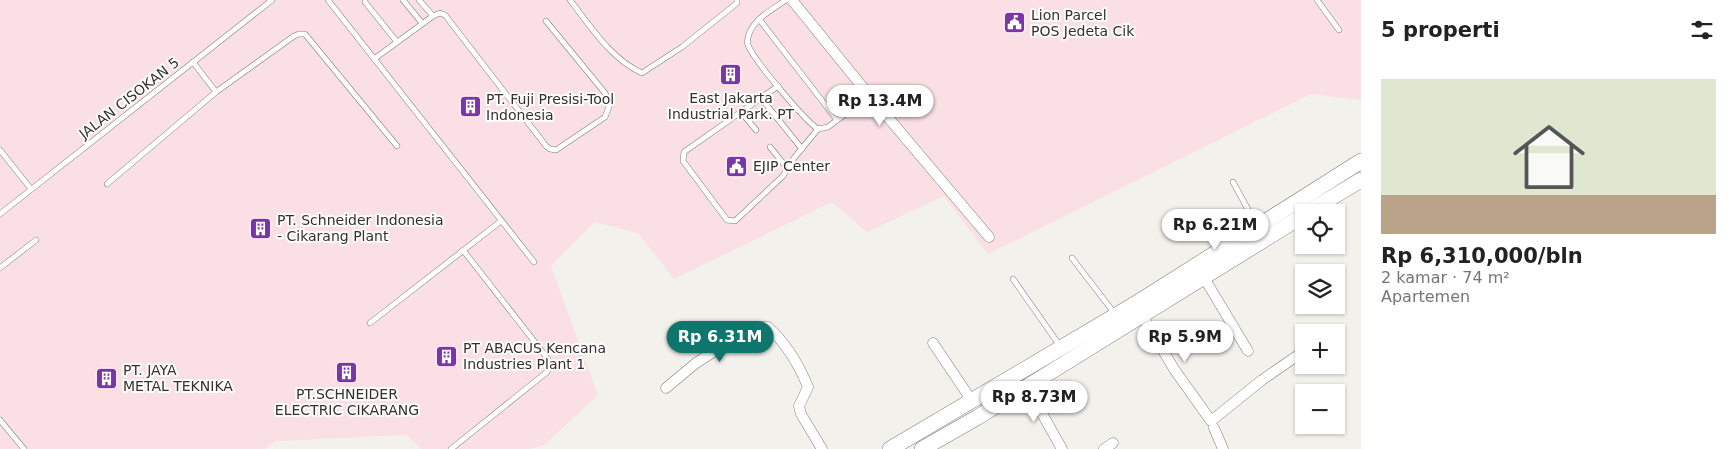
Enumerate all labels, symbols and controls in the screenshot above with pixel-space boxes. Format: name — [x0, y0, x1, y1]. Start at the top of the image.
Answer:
place label: Lion Parcel POS Jedeta Cik — [1031, 7, 1135, 39]
public building icon: Lion Parcel POS Jedeta Cik — [1003, 11, 1027, 35]
icon: filters — [1688, 16, 1716, 44]
text: 5 properti — [1381, 18, 1500, 42]
street label: JALAN CISOKAN 5 — [75, 54, 182, 143]
building icon: East Jakarta Industrial Park. PT — [719, 63, 743, 87]
pin: Rp 13.4M — [828, 84, 932, 127]
place label: East Jakarta Industrial Park. PT — [668, 90, 795, 122]
place label: PT. Fuji Presisi-Tool Indonesia — [486, 91, 614, 123]
text: Rp 13.4M — [838, 91, 922, 110]
building icon: PT. Fuji Presisi-Tool Indonesia — [458, 95, 482, 119]
icon: home — [1504, 112, 1594, 202]
public building icon: EJIP Center — [725, 154, 749, 178]
place label: EJIP Center — [753, 158, 830, 174]
map controls — [1295, 204, 1345, 434]
button: locate — [1295, 204, 1345, 254]
pin: Rp 6.21M — [1163, 208, 1267, 251]
place label: PT. Schneider Indonesia - Cikarang Plant — [277, 212, 443, 244]
text: Rp 6.21M — [1173, 215, 1257, 234]
building icon: PT. Schneider Indonesia - Cikarang Plant — [249, 216, 273, 240]
text: Rp 6,310,000/bln — [1381, 244, 1583, 268]
button: layers — [1295, 264, 1345, 314]
text: 2 kamar · 74 m² — [1381, 268, 1510, 287]
text: Apartemen — [1381, 287, 1470, 306]
pin: Rp 6.31M — [668, 320, 772, 363]
pin: Rp 5.9M — [1139, 320, 1231, 363]
button: + — [1295, 324, 1345, 374]
text: Rp 6.31M — [678, 327, 762, 346]
text: Rp 5.9M — [1148, 327, 1222, 346]
place label: PT ABACUS Kencana Industries Plant 1 — [463, 340, 606, 372]
building icon: PT ABACUS Kencana Industries Plant 1 — [435, 344, 459, 368]
building icon: PT.SCHNEIDER ELECTRIC CIKARANG — [335, 360, 359, 384]
place label: PT. JAYA METAL TEKNIKA — [123, 362, 233, 394]
building icon: PT. JAYA METAL TEKNIKA — [95, 366, 119, 390]
pin: Rp 8.73M — [982, 380, 1086, 423]
button: − — [1295, 384, 1345, 434]
place label: PT.SCHNEIDER ELECTRIC CIKARANG — [275, 386, 419, 418]
text: Rp 8.73M — [992, 387, 1076, 406]

